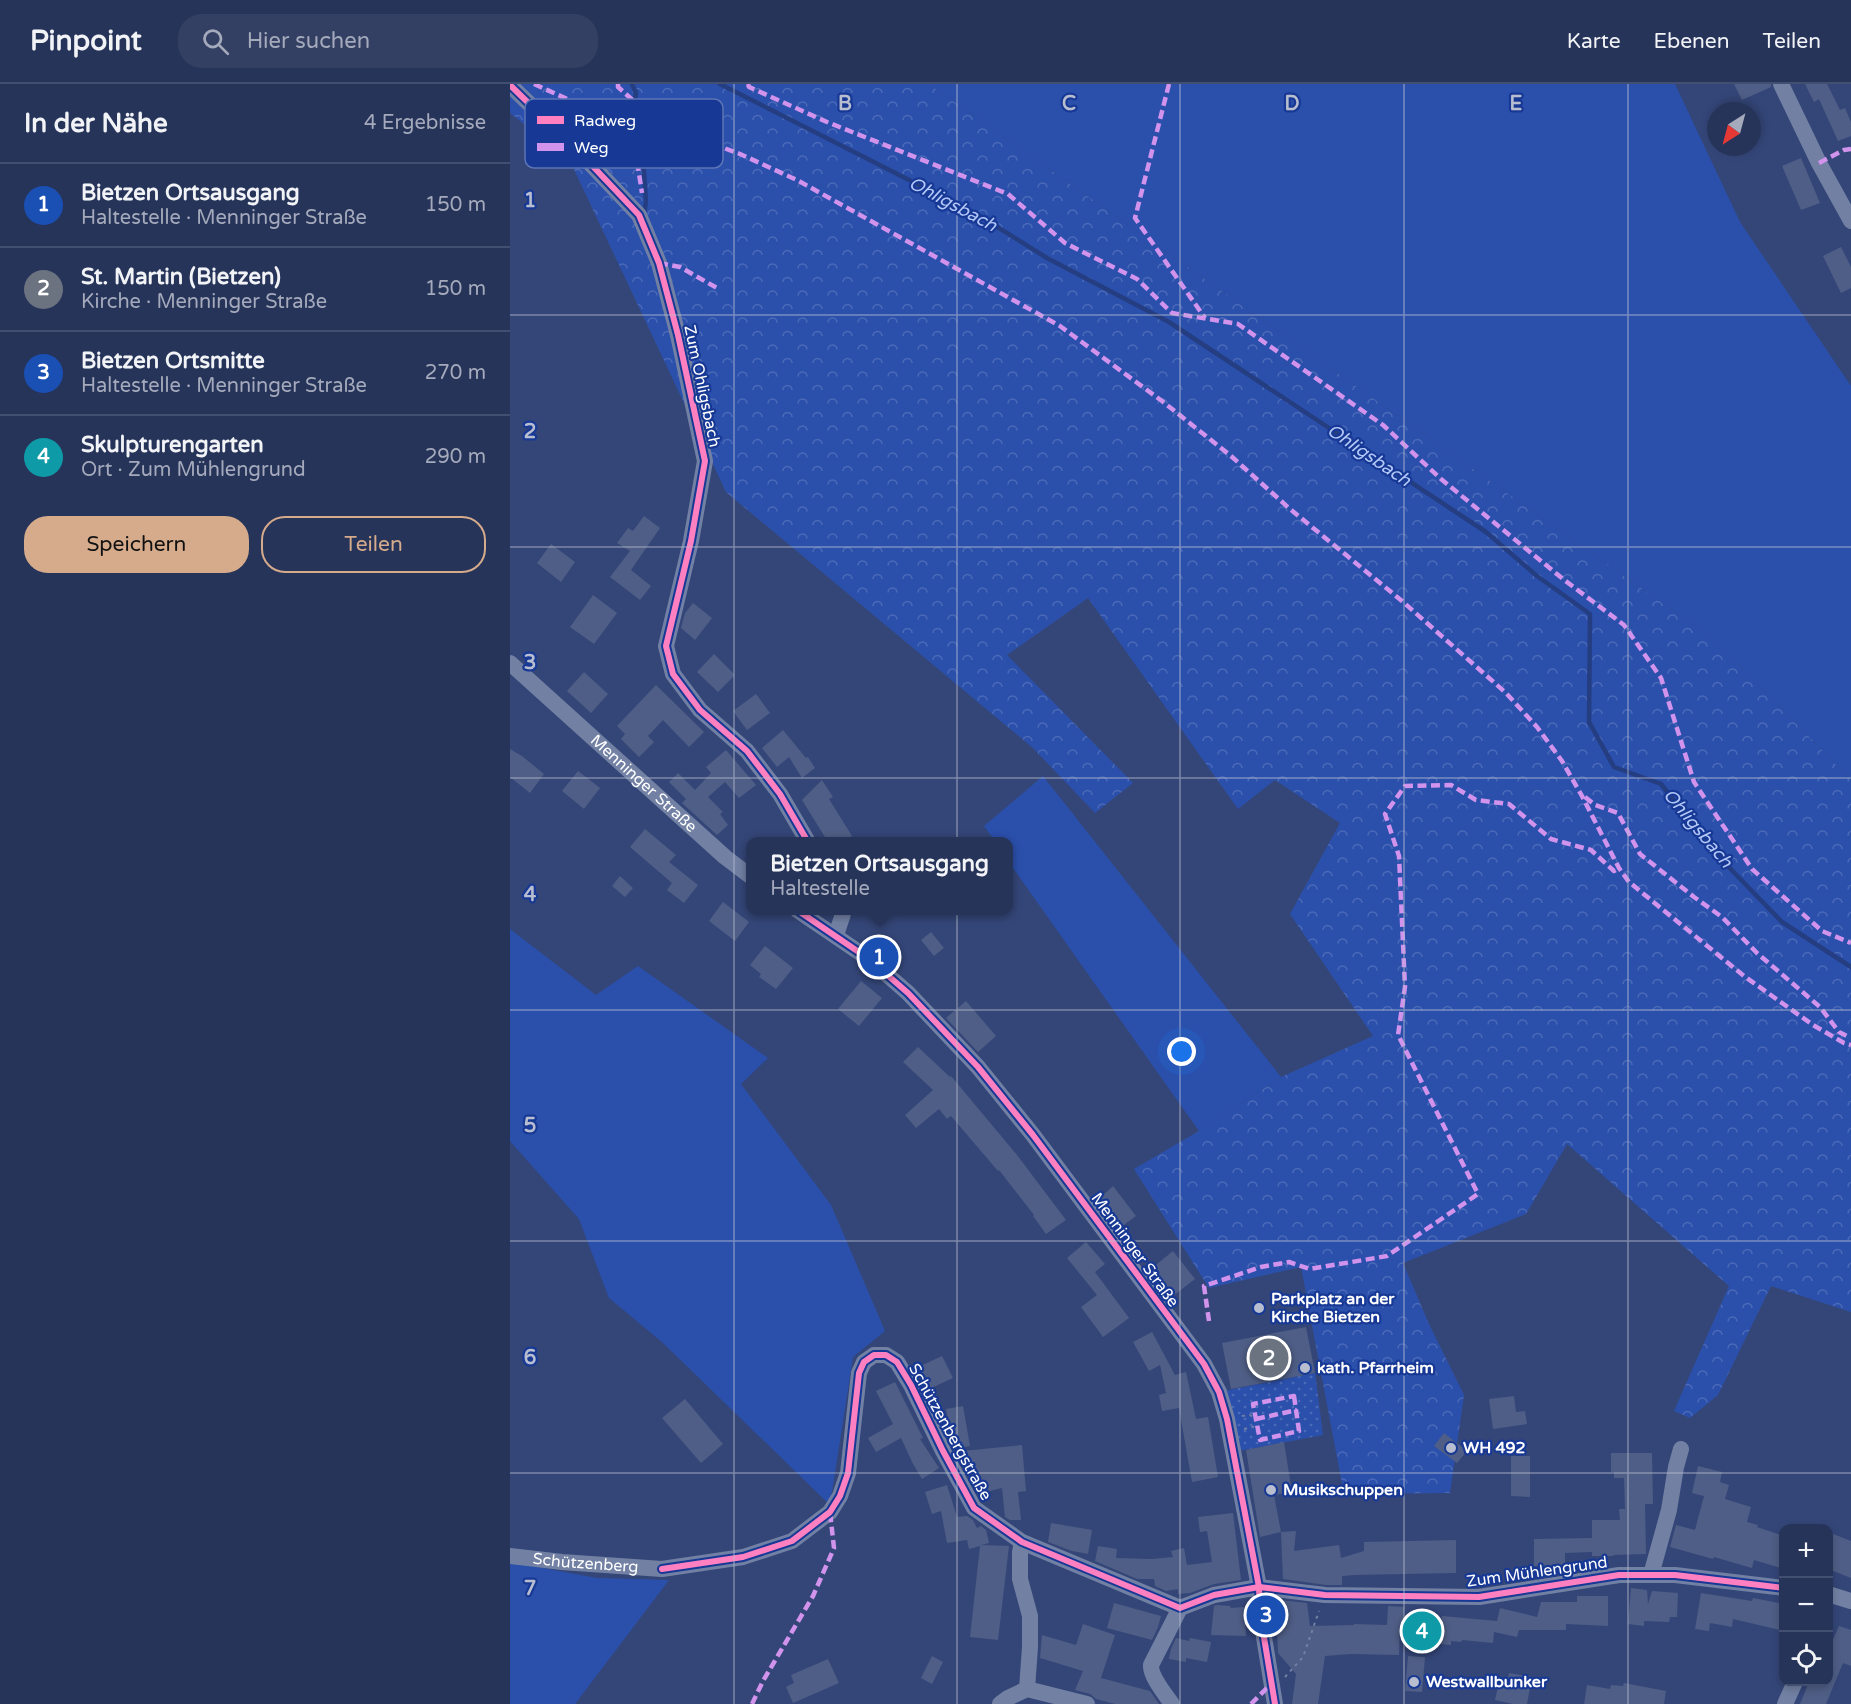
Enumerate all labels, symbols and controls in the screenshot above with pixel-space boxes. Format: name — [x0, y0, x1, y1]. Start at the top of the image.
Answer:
search box — [178, 14, 598, 68]
text: Pinpoint — [30, 24, 142, 58]
icon: search — [199, 25, 232, 58]
text: Hier suchen — [247, 28, 370, 54]
text: Karte — [1567, 29, 1621, 54]
text: Ebenen — [1654, 29, 1730, 54]
text: Teilen — [1763, 29, 1821, 54]
text: B — [838, 92, 852, 116]
text: C — [1062, 92, 1076, 116]
text: D — [1284, 92, 1300, 116]
text: E — [1510, 92, 1523, 116]
legend — [525, 99, 723, 168]
north arrow — [1707, 102, 1761, 156]
text: In der Nähe — [24, 108, 168, 139]
text: 4 Ergebnisse — [364, 111, 486, 135]
text: Radweg — [574, 111, 636, 131]
text: Weg — [574, 138, 609, 158]
water label: Ohligsbach — [905, 172, 1002, 237]
text: Bietzen Ortsausgang — [81, 180, 300, 206]
text: 1 — [524, 189, 536, 213]
text: 1 — [37, 193, 50, 217]
text: 150 m — [425, 193, 486, 217]
text: Haltestelle · Menninger Straße — [81, 206, 367, 230]
text: St. Martin (Bietzen) — [81, 264, 281, 290]
text: 2 — [37, 277, 50, 301]
text: 150 m — [425, 277, 486, 301]
text: Kirche · Menninger Straße — [81, 290, 327, 314]
street label: Zum Ohligsbach — [679, 323, 725, 449]
text: Bietzen Ortsmitte — [81, 348, 265, 374]
text: 3 — [37, 361, 50, 385]
text: 270 m — [425, 361, 486, 385]
text: Haltestelle · Menninger Straße — [81, 374, 367, 398]
water label: Ohligsbach — [1323, 419, 1416, 492]
text: 2 — [524, 420, 536, 444]
text: Skulpturengarten — [81, 432, 264, 458]
text: 4 — [37, 445, 50, 469]
text: 290 m — [425, 445, 486, 469]
text: Ort · Zum Mühlengrund — [81, 458, 306, 482]
button: Speichern — [24, 516, 249, 573]
button: Teilen — [261, 516, 486, 573]
text: 3 — [524, 651, 536, 675]
street label: Menninger Straße — [586, 730, 701, 837]
water label: Ohligsbach — [1659, 784, 1738, 873]
popup — [746, 837, 1013, 915]
text: Bietzen Ortsausgang — [770, 851, 989, 877]
text: Haltestelle — [770, 877, 870, 901]
text: 4 — [524, 883, 537, 907]
pin: 1 — [860, 934, 898, 980]
your location — [1167, 1037, 1196, 1066]
text: 5 — [524, 1114, 536, 1138]
street label: Menninger Straße — [1087, 1189, 1183, 1311]
place label: Parkplatz an der Kirche Bietzen — [1271, 1289, 1395, 1327]
marker: Parkplatz an der Kirche Bietzen — [1252, 1301, 1266, 1315]
pin: 2 — [1250, 1336, 1288, 1380]
text: 6 — [524, 1346, 536, 1370]
place label: kath. Pfarrheim — [1317, 1358, 1434, 1378]
street label: Schützenbergstraße — [904, 1360, 996, 1504]
marker: kath. Pfarrheim — [1298, 1361, 1312, 1375]
place label: WH 492 — [1463, 1438, 1526, 1458]
marker: WH 492 — [1444, 1441, 1458, 1455]
place label: Musikschuppen — [1283, 1480, 1403, 1500]
marker: Musikschuppen — [1264, 1483, 1278, 1497]
map controls — [1779, 1524, 1833, 1686]
button: + — [1779, 1524, 1833, 1578]
street label: Schützenberg — [532, 1549, 639, 1577]
street label: Zum Mühlengrund — [1465, 1552, 1609, 1592]
text: 7 — [524, 1577, 536, 1601]
button: − — [1779, 1578, 1833, 1632]
pin: 3 — [1246, 1592, 1286, 1637]
pin: 4 — [1402, 1608, 1442, 1654]
button: locate — [1779, 1632, 1833, 1686]
place label: Westwallbunker — [1426, 1672, 1548, 1692]
marker: Westwallbunker — [1407, 1675, 1421, 1689]

